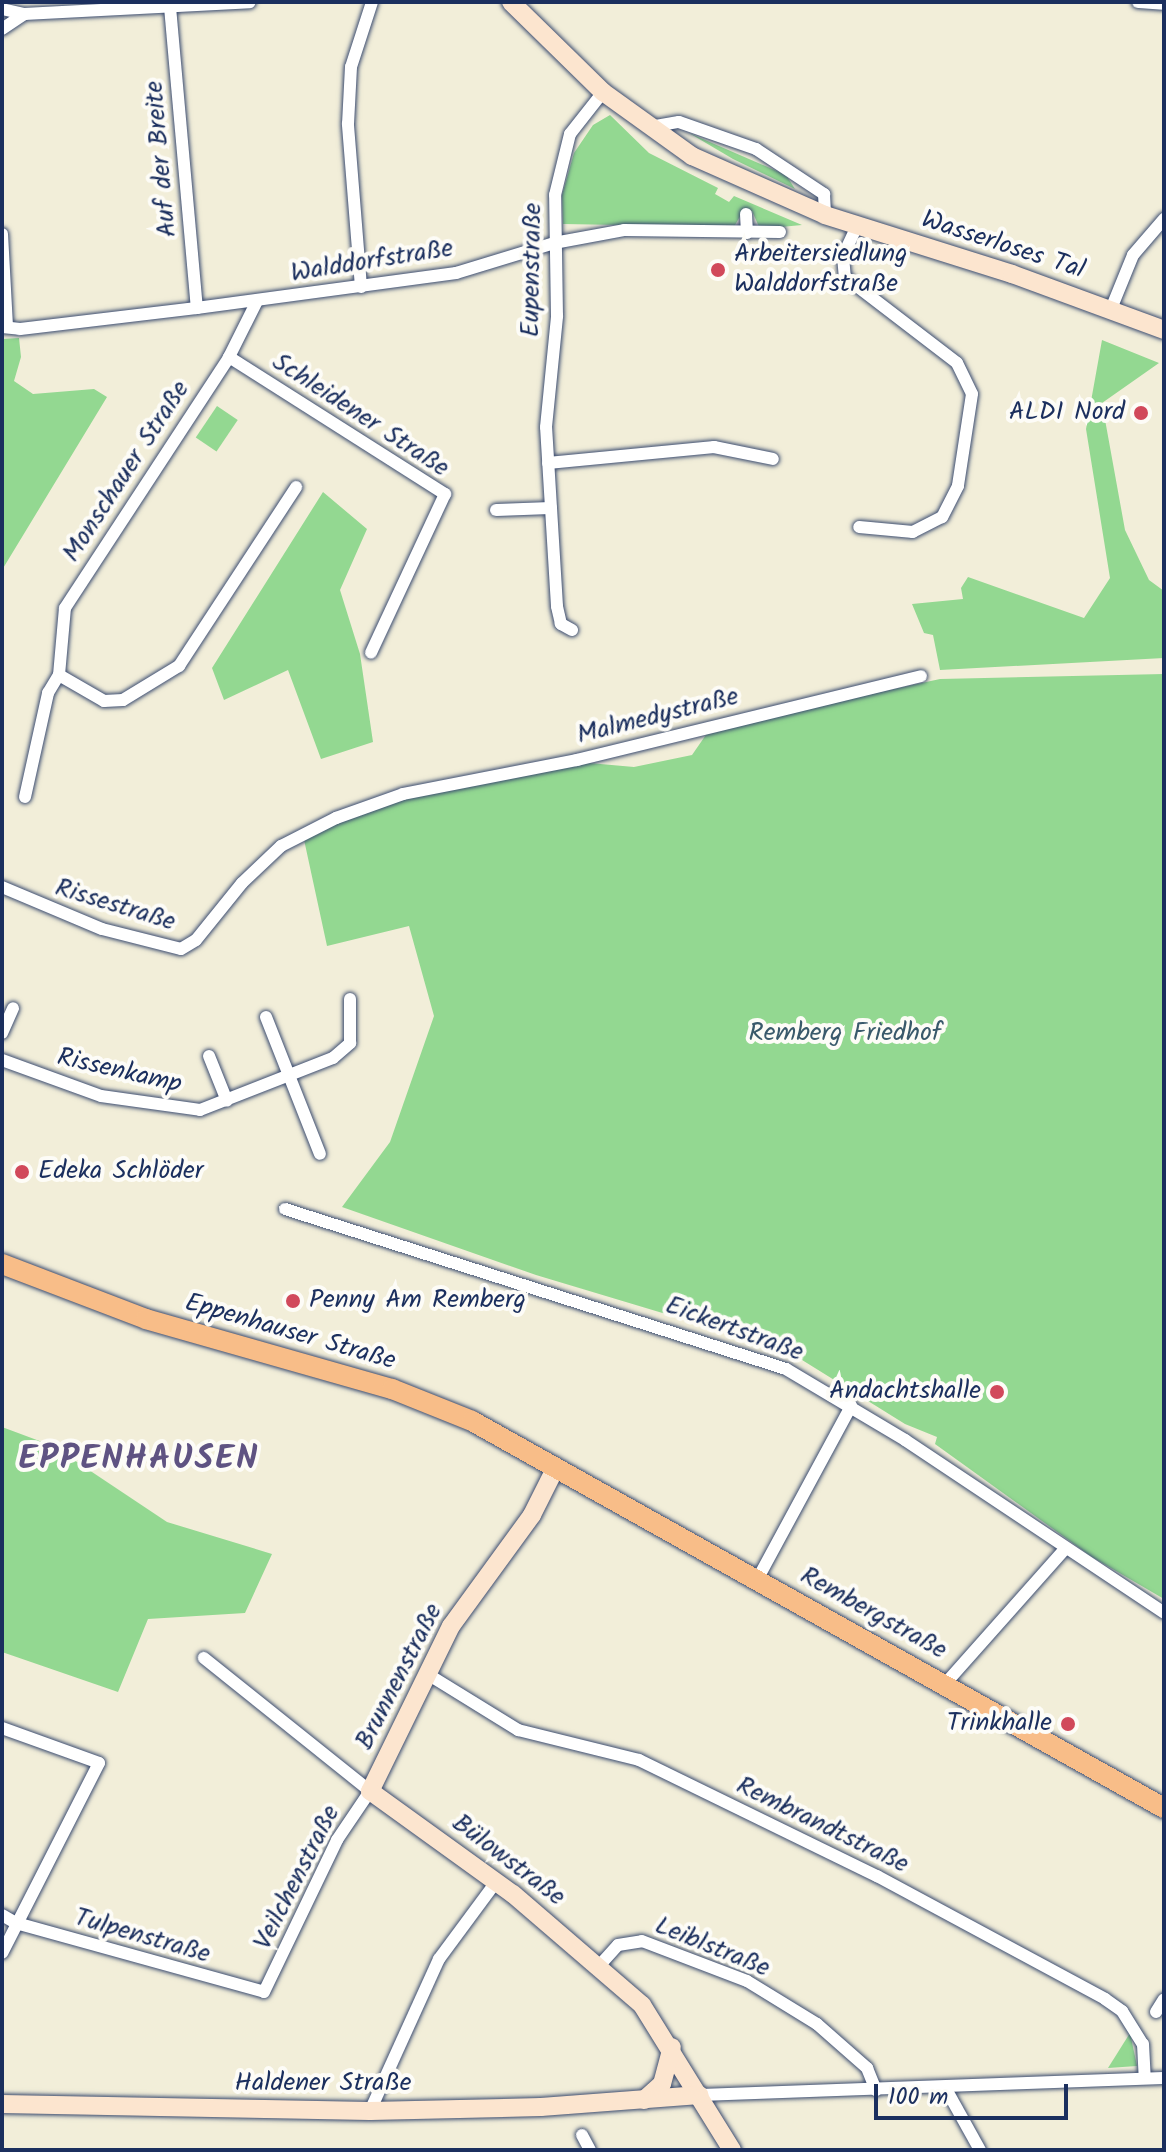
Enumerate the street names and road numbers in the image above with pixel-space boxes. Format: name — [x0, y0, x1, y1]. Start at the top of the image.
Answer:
street label: Auf der Breite — [140, 79, 184, 239]
street label: Eupenstraße — [516, 202, 550, 338]
street label: Wasserloses Tal — [917, 205, 1089, 287]
street label: Walddorfstraße — [289, 234, 455, 290]
street label: Schleidener Straße — [266, 347, 454, 485]
street label: Monschauer Straße — [57, 376, 197, 568]
street label: Malmedystraße — [574, 682, 742, 752]
street label: Rissestraße — [51, 873, 179, 939]
street label: Rissenkamp — [54, 1043, 184, 1101]
street label: Eppenhauser Straße — [181, 1288, 399, 1378]
street label: Eickertstraße — [661, 1291, 807, 1369]
street label: Rembergstraße — [794, 1561, 952, 1667]
street label: Brunnenstraße — [350, 1599, 450, 1755]
street label: Rembrandtstraße — [731, 1771, 913, 1881]
street label: Veilchenstraße — [248, 1801, 348, 1955]
street label: Bülowstraße — [445, 1808, 571, 1914]
street label: Tulpenstraße — [71, 1903, 213, 1971]
street label: Leiblstraße — [650, 1911, 774, 1985]
street label: Haldener Straße — [235, 2068, 411, 2100]

